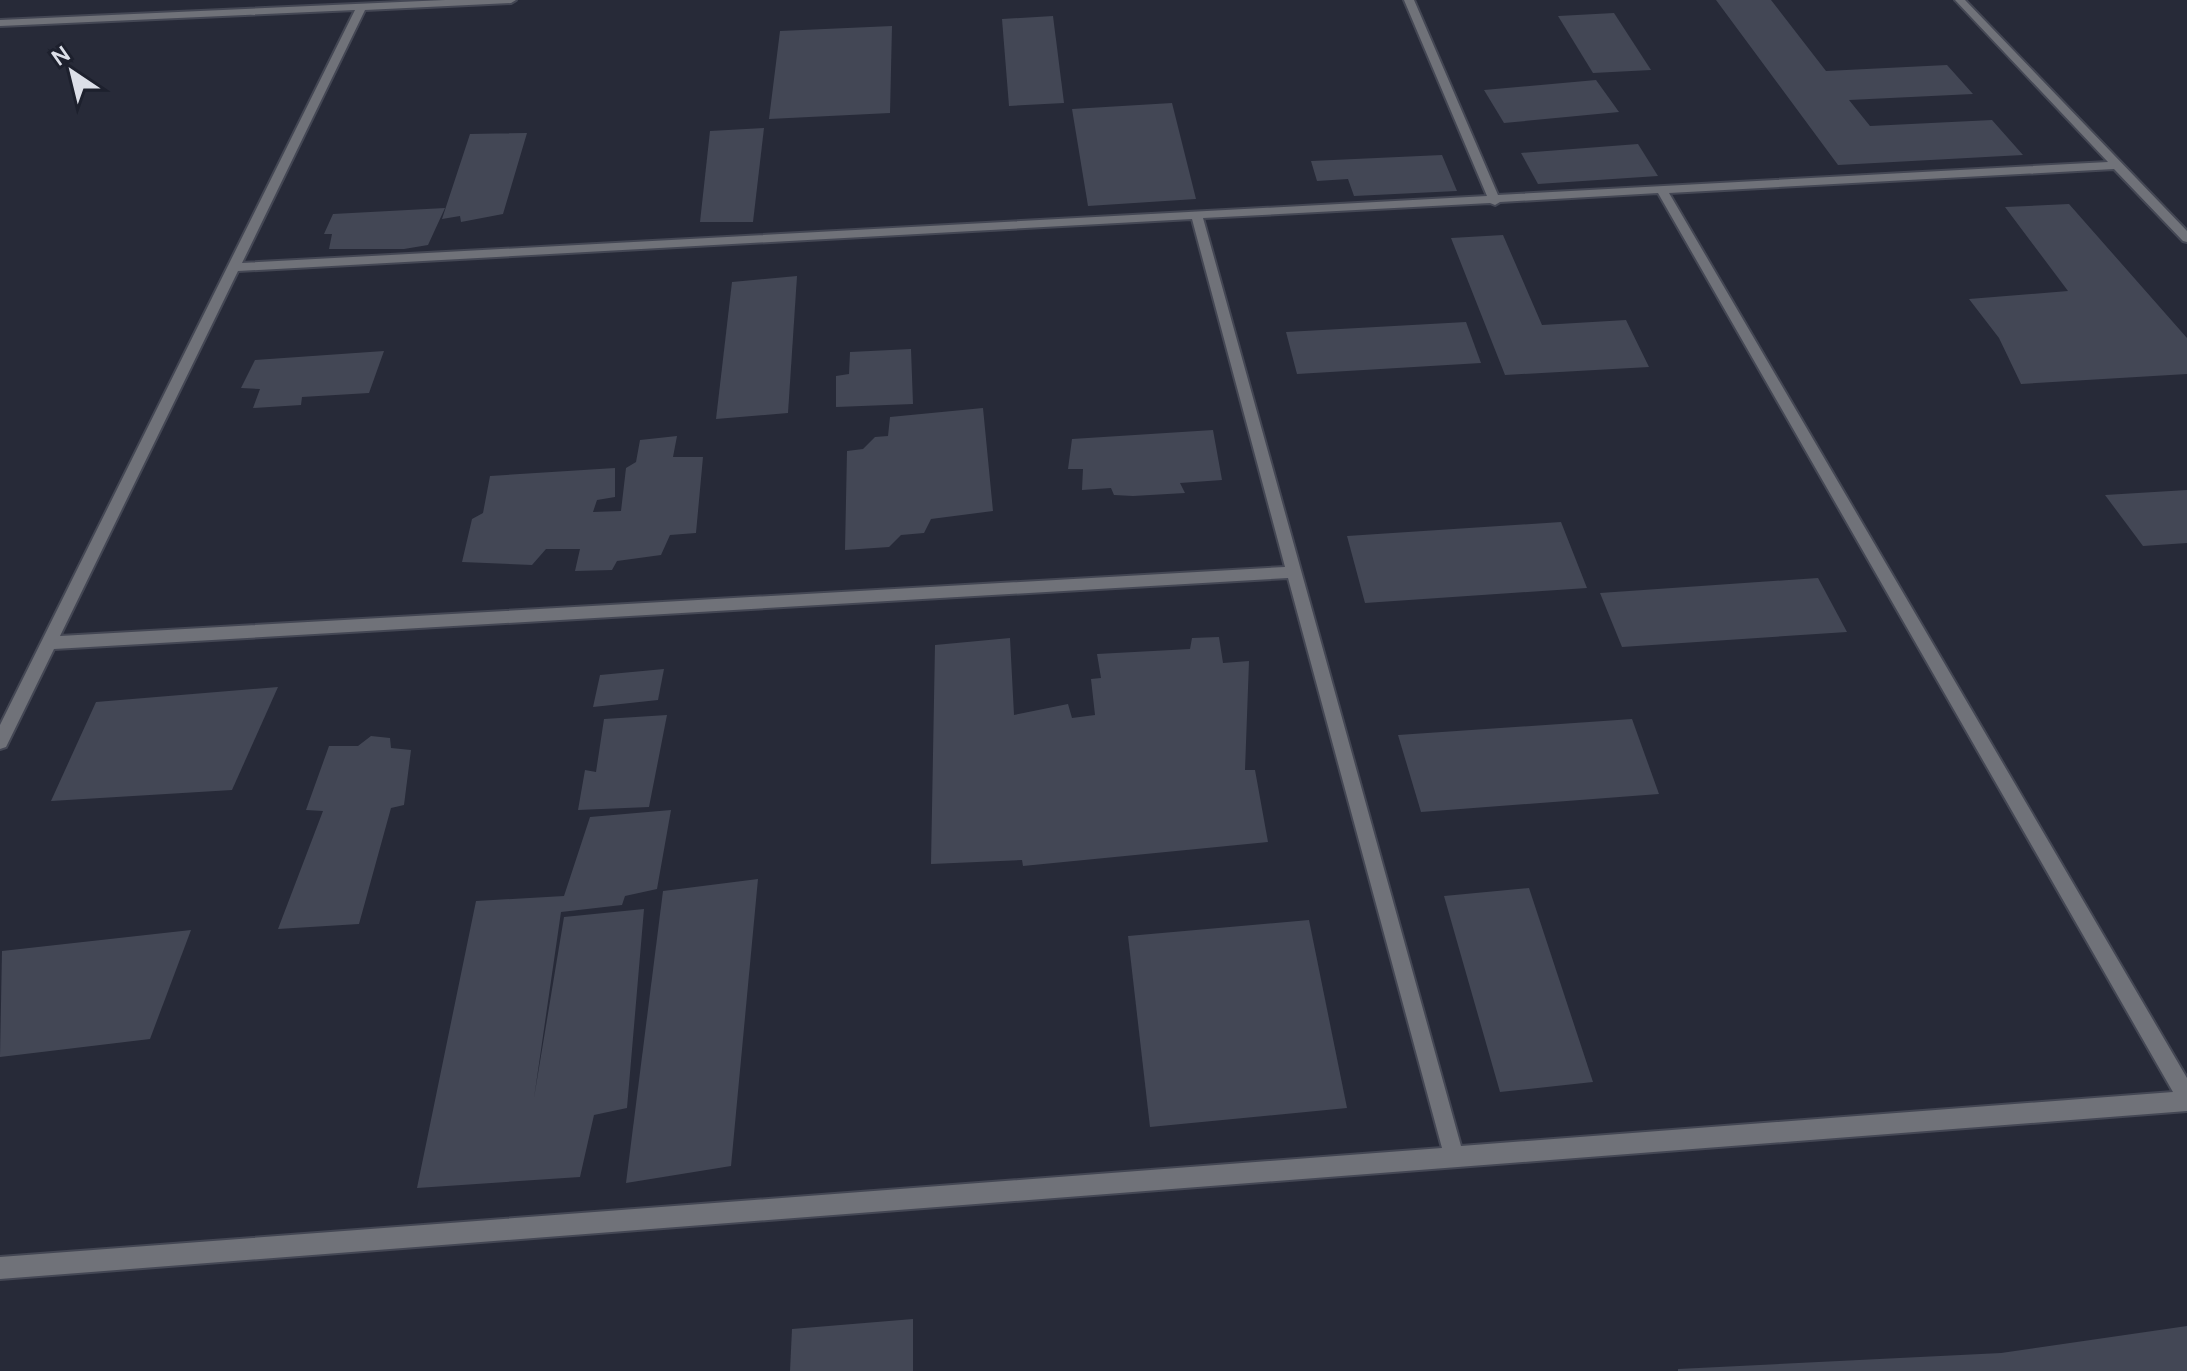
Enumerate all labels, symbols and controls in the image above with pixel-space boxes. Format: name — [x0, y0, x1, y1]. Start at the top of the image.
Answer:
north arrow — [32, 32, 112, 112]
text: N — [45, 39, 76, 72]

